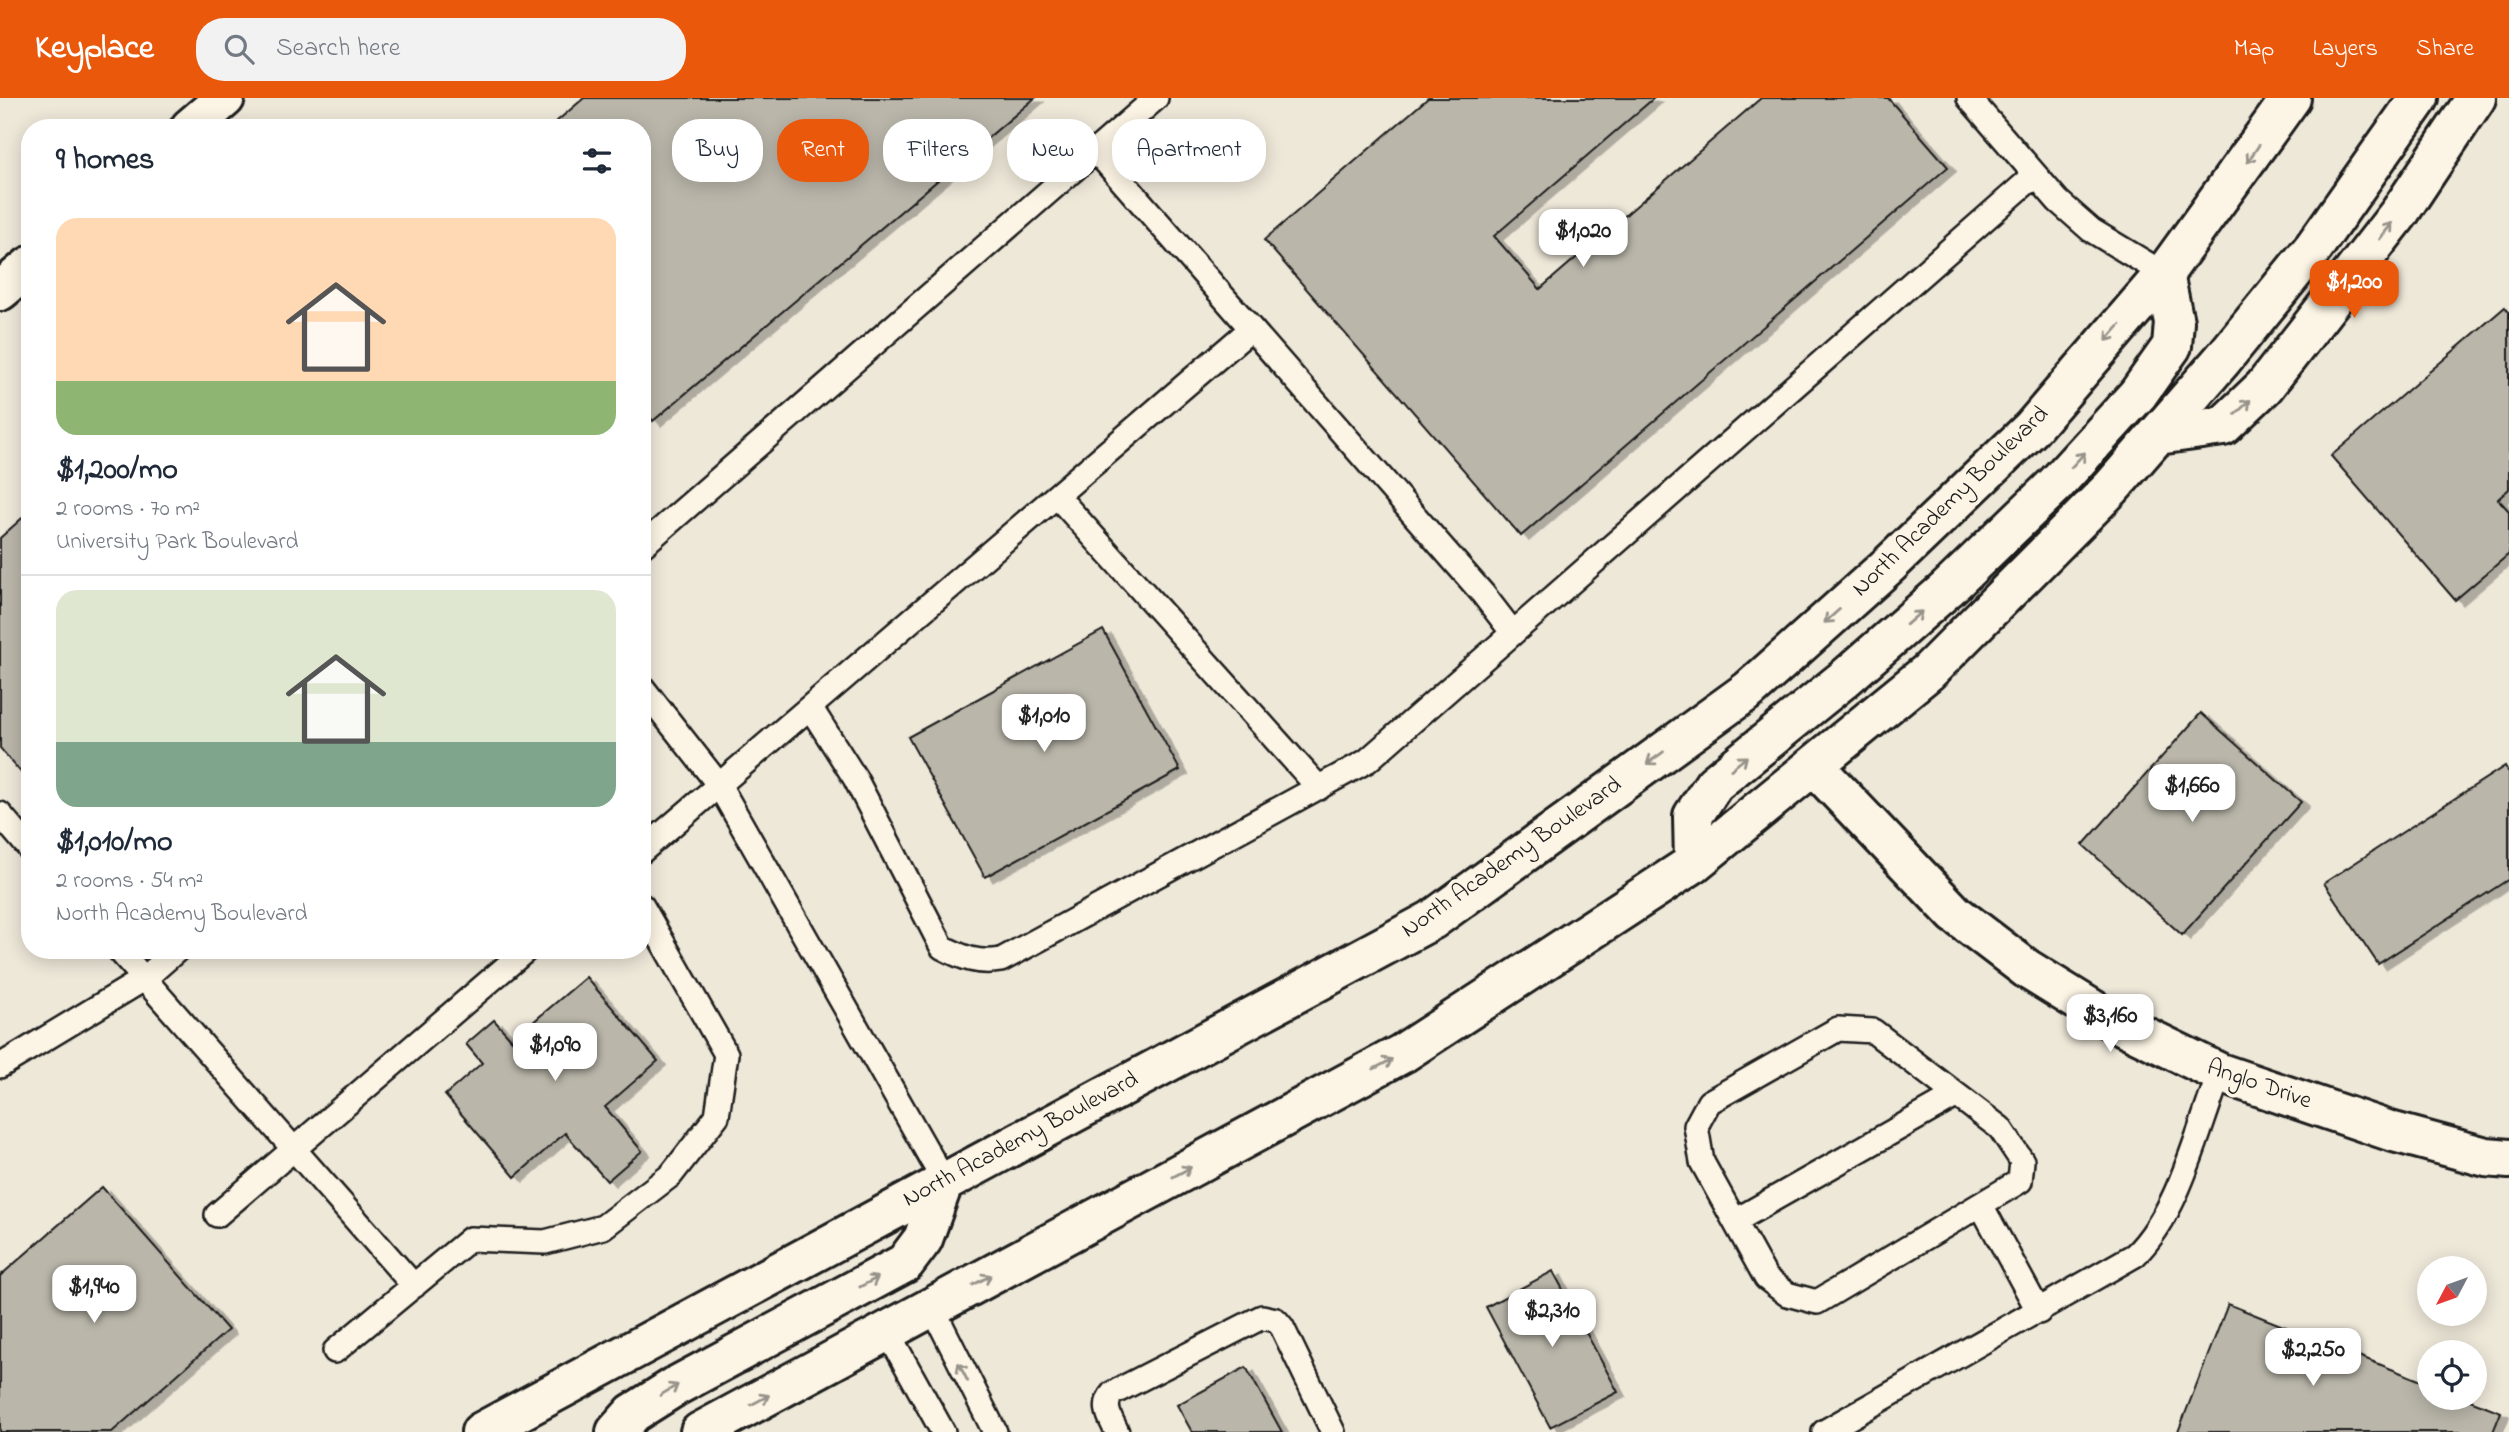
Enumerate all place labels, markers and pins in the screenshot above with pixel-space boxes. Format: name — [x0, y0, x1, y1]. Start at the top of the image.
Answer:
pin: $1,020 — [1526, 209, 1640, 269]
pin: $1,200 — [2297, 260, 2411, 320]
pin: $1,010 — [987, 694, 1101, 754]
pin: $1,660 — [2135, 764, 2249, 824]
pin: $3,160 — [2053, 995, 2167, 1054]
pin: $1,090 — [498, 1024, 612, 1083]
pin: $1,940 — [37, 1266, 151, 1325]
pin: $2,310 — [1495, 1290, 1609, 1349]
pin: $2,250 — [2256, 1328, 2370, 1388]

